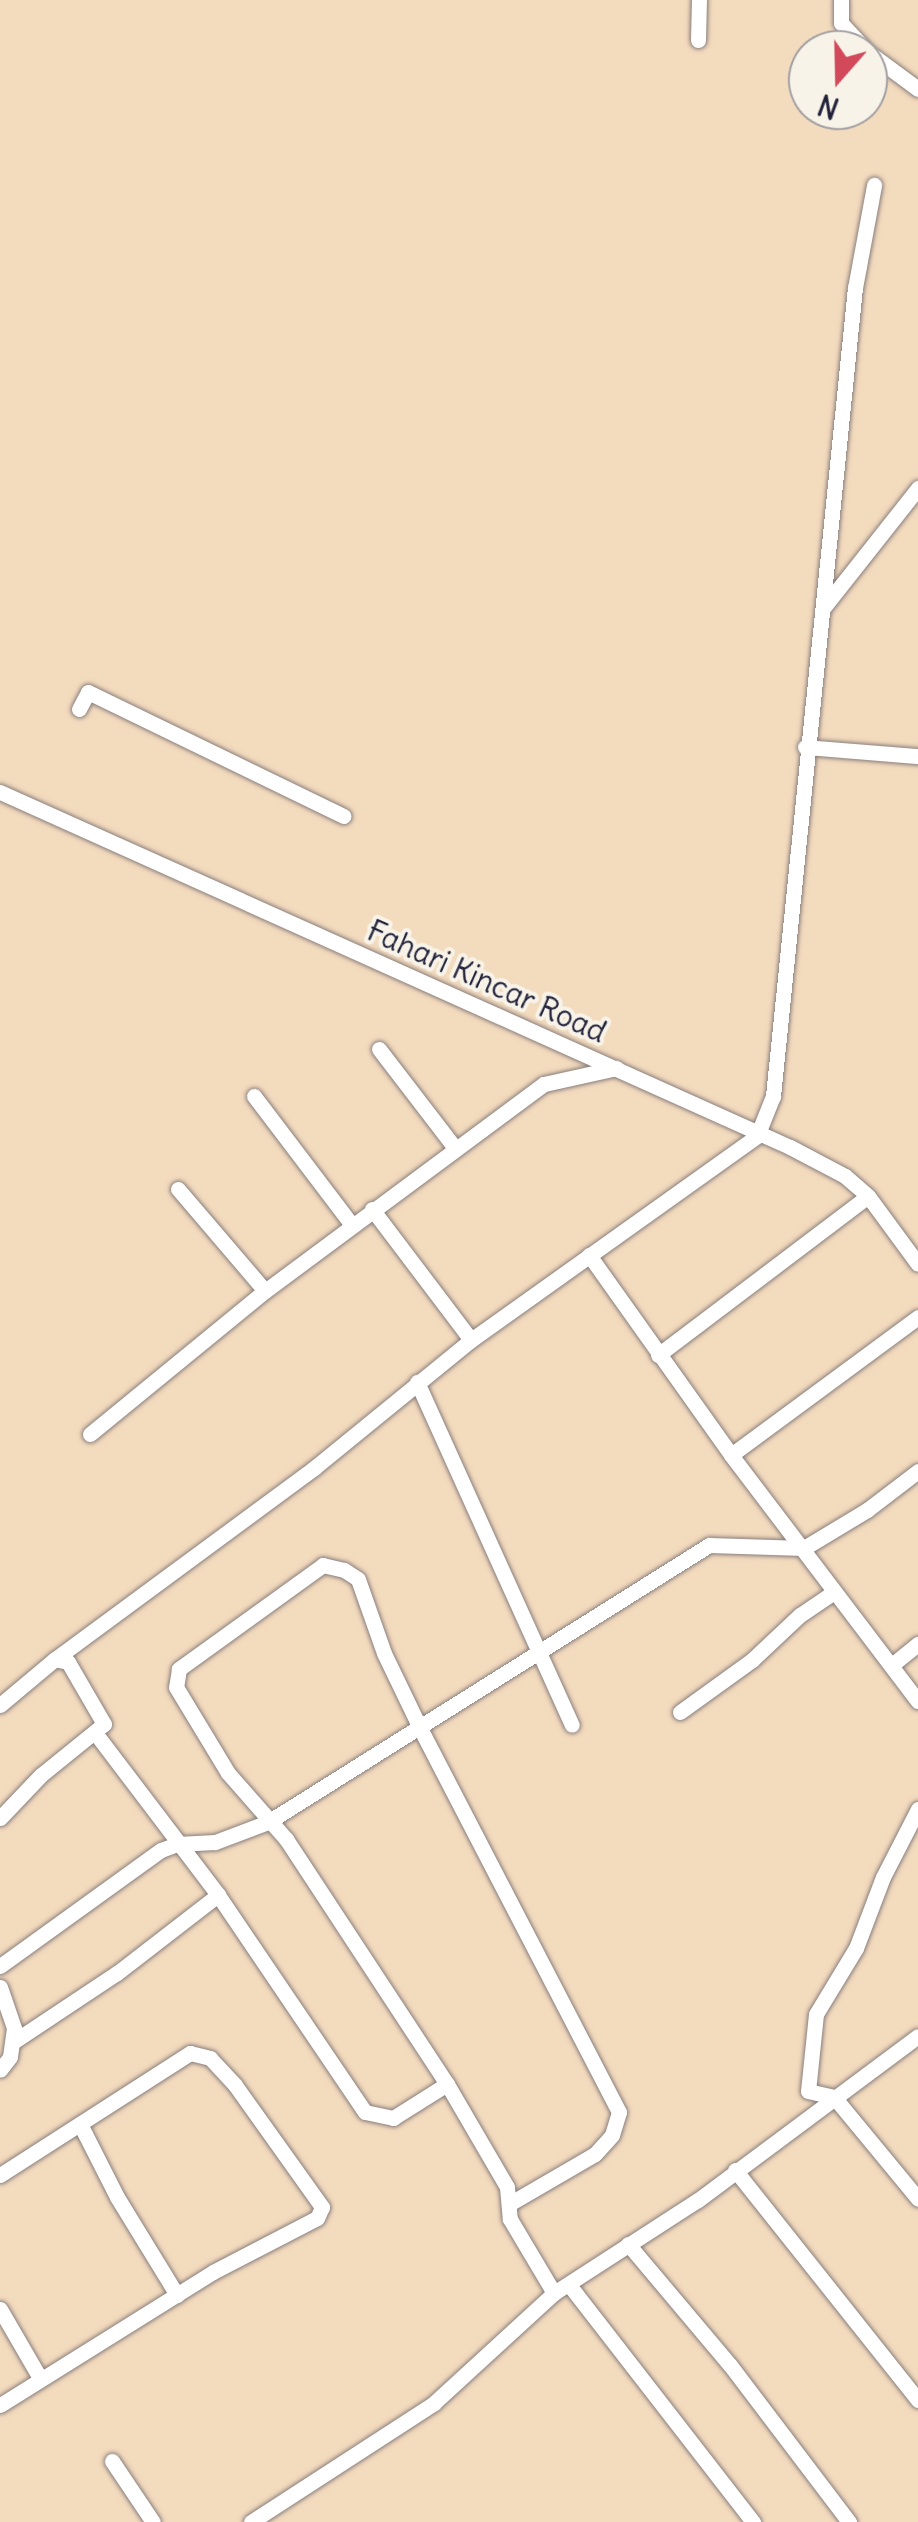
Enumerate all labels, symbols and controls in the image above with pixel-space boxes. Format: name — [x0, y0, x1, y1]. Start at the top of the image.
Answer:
north arrow — [788, 30, 888, 130]
text: N — [813, 86, 844, 127]
street label: Fahari Kincar Road — [362, 912, 612, 1050]

